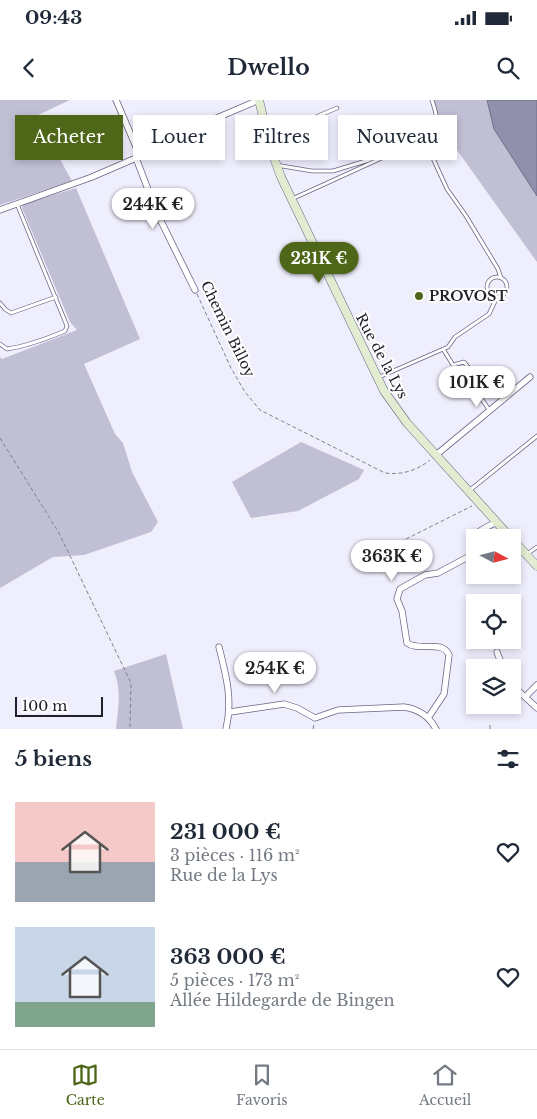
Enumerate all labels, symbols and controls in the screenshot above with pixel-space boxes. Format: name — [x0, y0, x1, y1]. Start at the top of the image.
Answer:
text: 09:43 — [25, 6, 82, 29]
icon: back — [15, 54, 43, 82]
text: Dwello — [227, 54, 310, 81]
icon: search — [494, 54, 522, 82]
chip: Acheter — [15, 115, 123, 160]
chip: Louer — [133, 115, 225, 160]
chip: Filtres — [235, 115, 328, 160]
chip: Nouveau — [338, 115, 457, 160]
pin: 244K € — [112, 188, 194, 230]
text: 244K € — [123, 194, 183, 214]
pin: 231K € — [278, 242, 360, 284]
text: 231K € — [291, 248, 347, 268]
street label: Chemin Billoy — [197, 278, 259, 380]
place label: PROVOST — [429, 287, 508, 305]
marker: PROVOST — [413, 290, 425, 302]
street label: Rue de la Lys — [352, 310, 412, 402]
pin: 101K € — [436, 366, 518, 408]
text: 101K € — [449, 372, 505, 392]
north arrow — [466, 529, 521, 584]
map controls — [466, 529, 521, 714]
pin: 363K € — [351, 540, 433, 582]
text: 363K € — [362, 546, 422, 566]
button: locate — [466, 594, 521, 649]
pin: 254K € — [234, 652, 316, 694]
text: 254K € — [245, 658, 305, 678]
button: layers — [466, 659, 521, 714]
scale bar — [15, 694, 102, 717]
text: 100 m — [22, 697, 67, 715]
icon: filters — [494, 745, 522, 773]
text: 5 biens — [15, 746, 92, 772]
text: 231 000 € — [170, 819, 281, 845]
icon: home — [55, 822, 115, 882]
icon: heart — [494, 838, 522, 866]
text: 3 pièces · 116 m² — [170, 845, 300, 865]
text: Rue de la Lys — [170, 865, 278, 885]
text: 363 000 € — [170, 944, 286, 970]
icon: home — [55, 947, 115, 1007]
icon: heart — [494, 963, 522, 991]
text: 5 pièces · 173 m² — [170, 970, 299, 990]
text: Allée Hildegarde de Bingen — [170, 990, 395, 1010]
tab: Carte — [66, 1061, 105, 1109]
tab: Favoris — [236, 1061, 288, 1109]
tab: Accueil — [419, 1061, 471, 1109]

